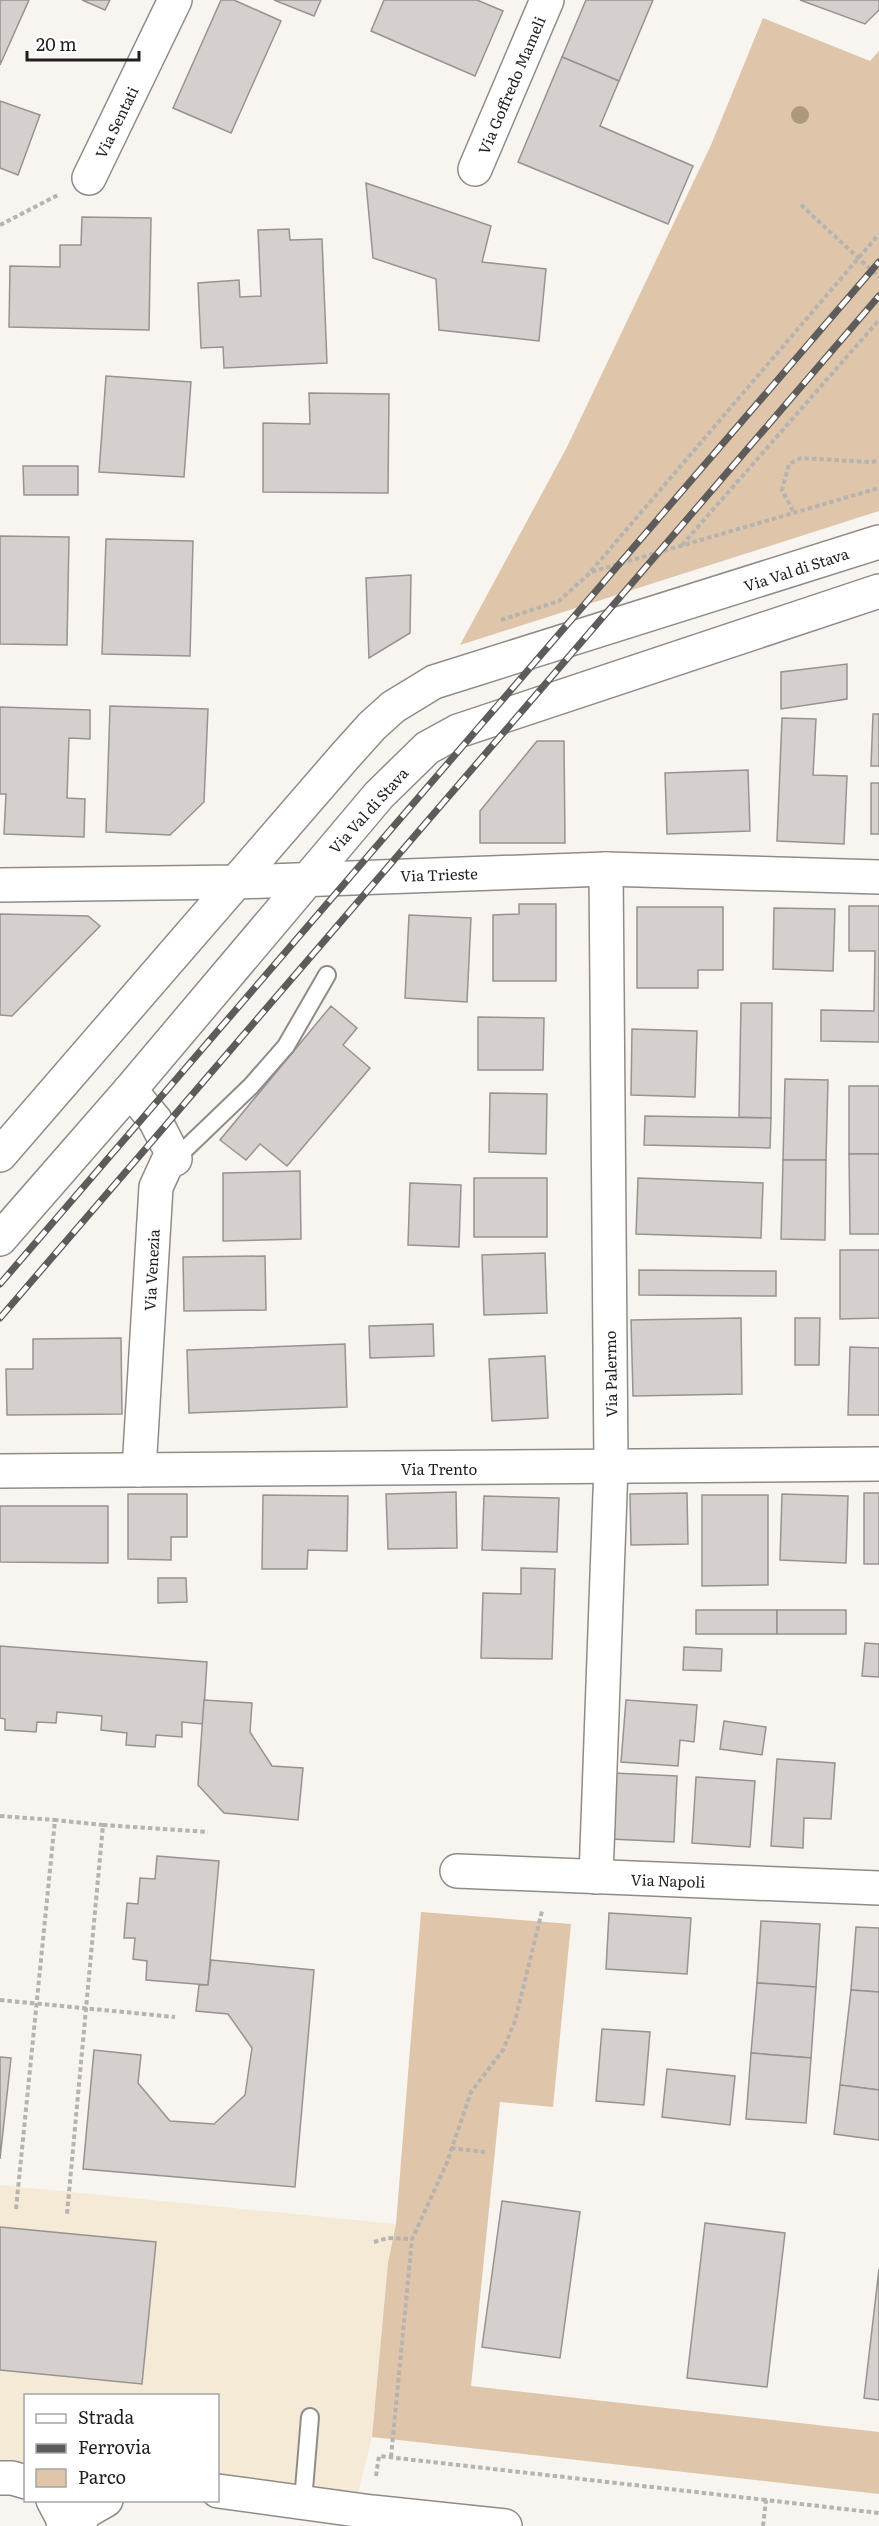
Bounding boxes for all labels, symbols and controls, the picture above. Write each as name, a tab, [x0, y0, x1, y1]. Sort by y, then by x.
street label: Via Goffredo Mameli	[471, 12, 551, 158]
scale bar	[27, 24, 140, 62]
text: 20 m	[36, 30, 77, 57]
street label: Via Sentati	[89, 82, 143, 162]
street label: Via Val di Stava	[741, 541, 852, 597]
street label: Via Val di Stava	[323, 761, 414, 858]
street label: Via Trieste	[400, 861, 478, 887]
street label: Via Venezia	[137, 1228, 165, 1312]
street label: Via Palermo	[598, 1330, 622, 1418]
street label: Via Trento	[401, 1457, 477, 1480]
street label: Via Napoli	[630, 1867, 706, 1893]
legend	[24, 2394, 219, 2502]
text: Strada	[78, 2403, 135, 2430]
text: Ferrovia	[78, 2433, 151, 2460]
text: Parco	[78, 2463, 126, 2490]

